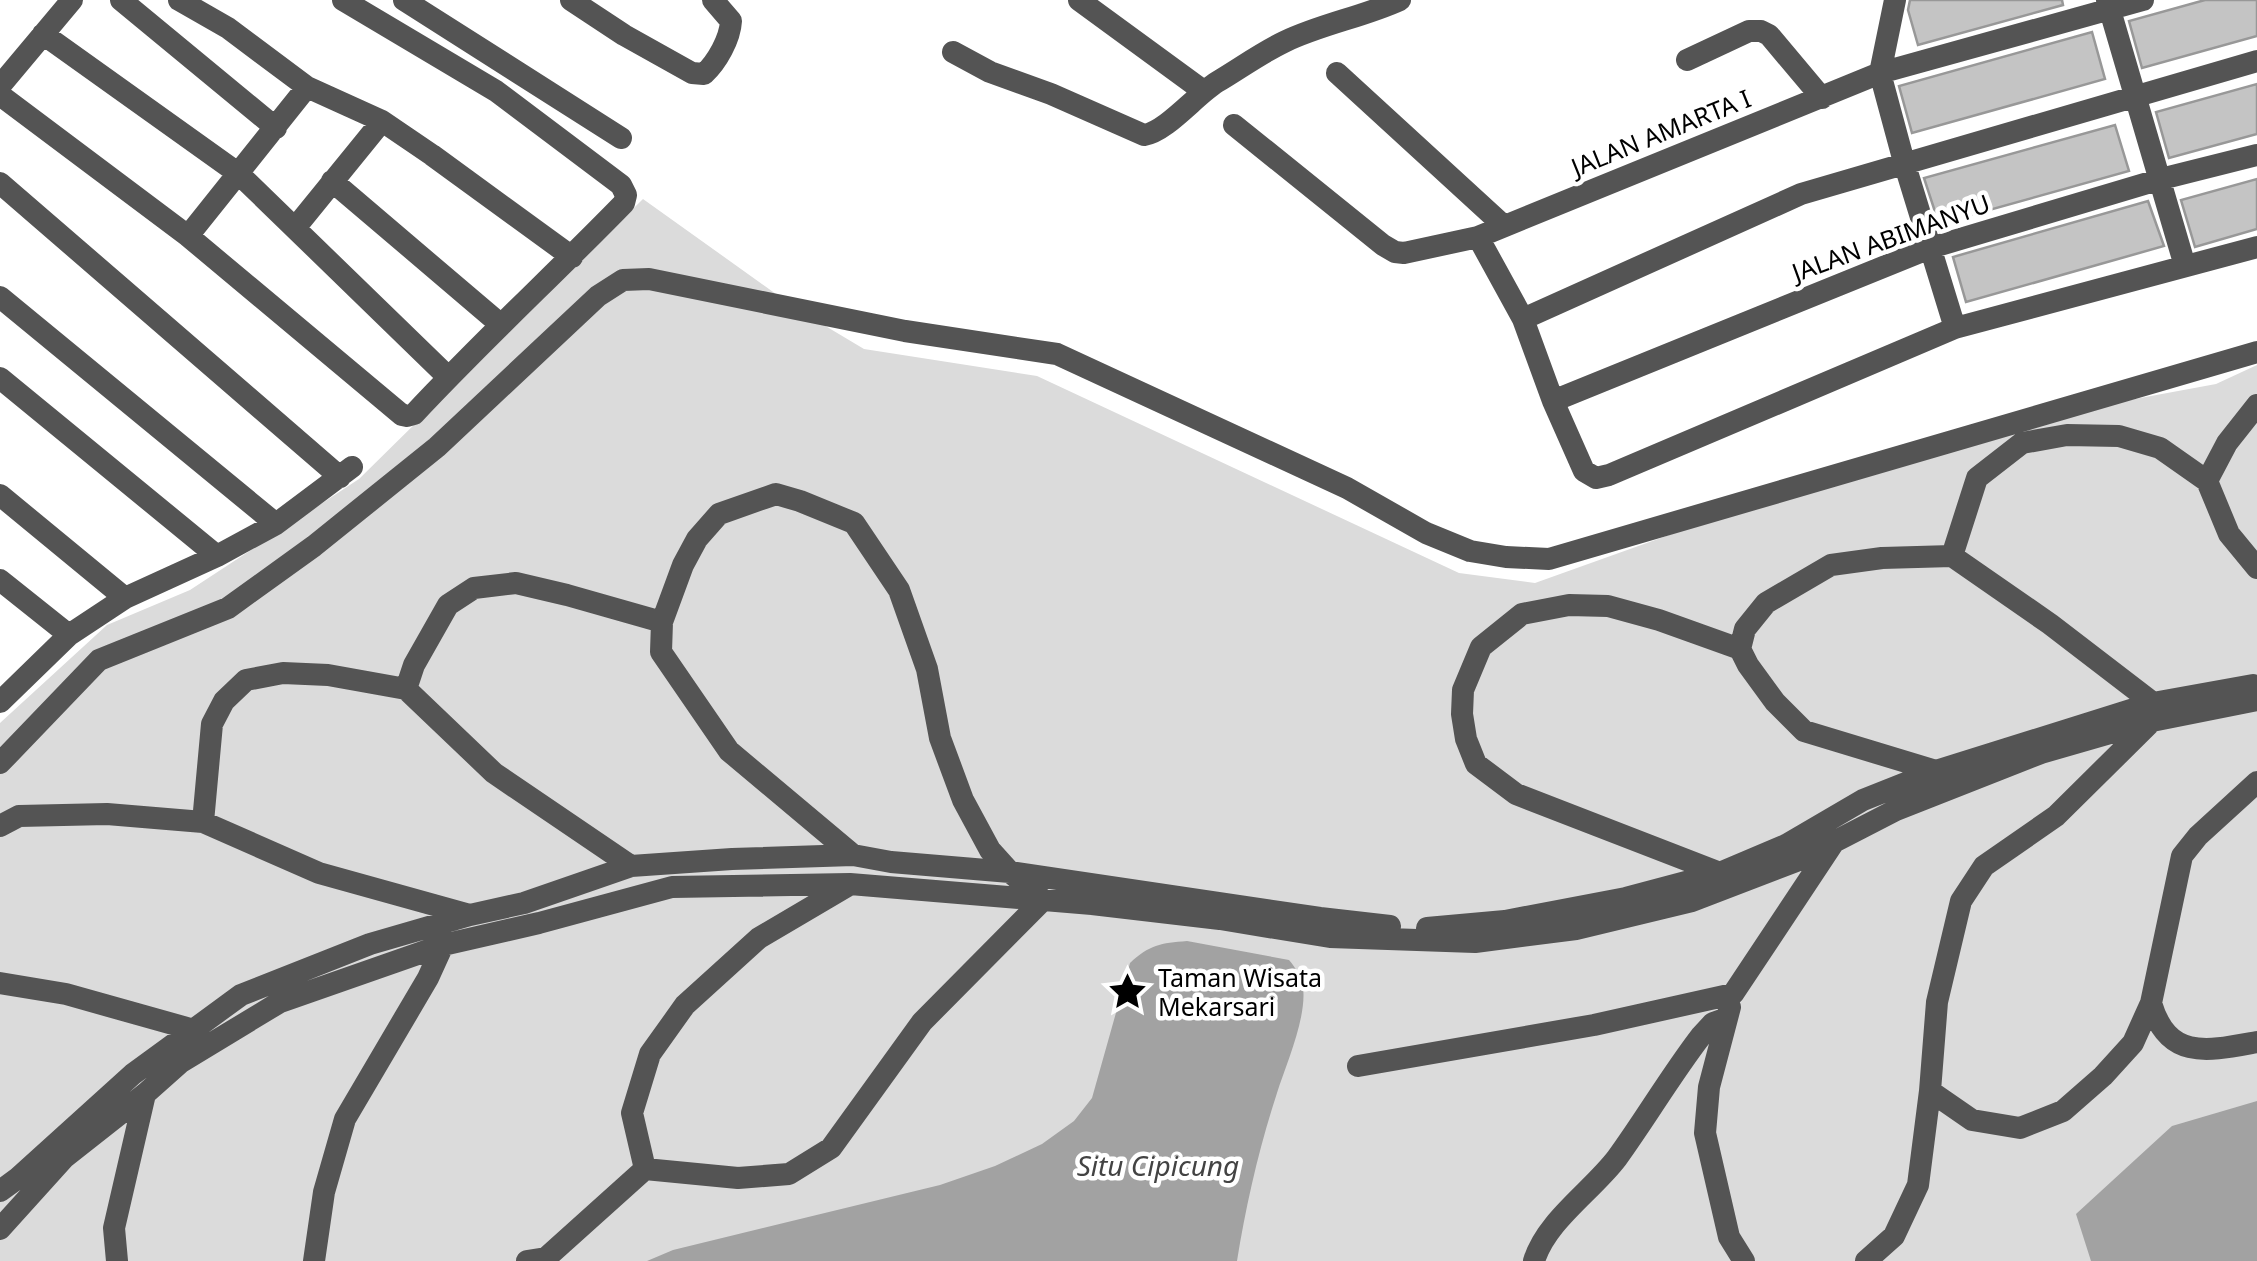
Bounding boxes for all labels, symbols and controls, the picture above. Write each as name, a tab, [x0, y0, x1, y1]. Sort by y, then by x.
street label: JALAN AMARTA I	[1564, 81, 1755, 184]
street label: JALAN ABIMANYU	[1785, 185, 1994, 289]
place label: Taman Wisata Mekarsari	[1158, 960, 1322, 1023]
place icon: Taman Wisata Mekarsari	[1107, 971, 1149, 1013]
water label: Situ Cipicung	[1077, 1146, 1239, 1184]

